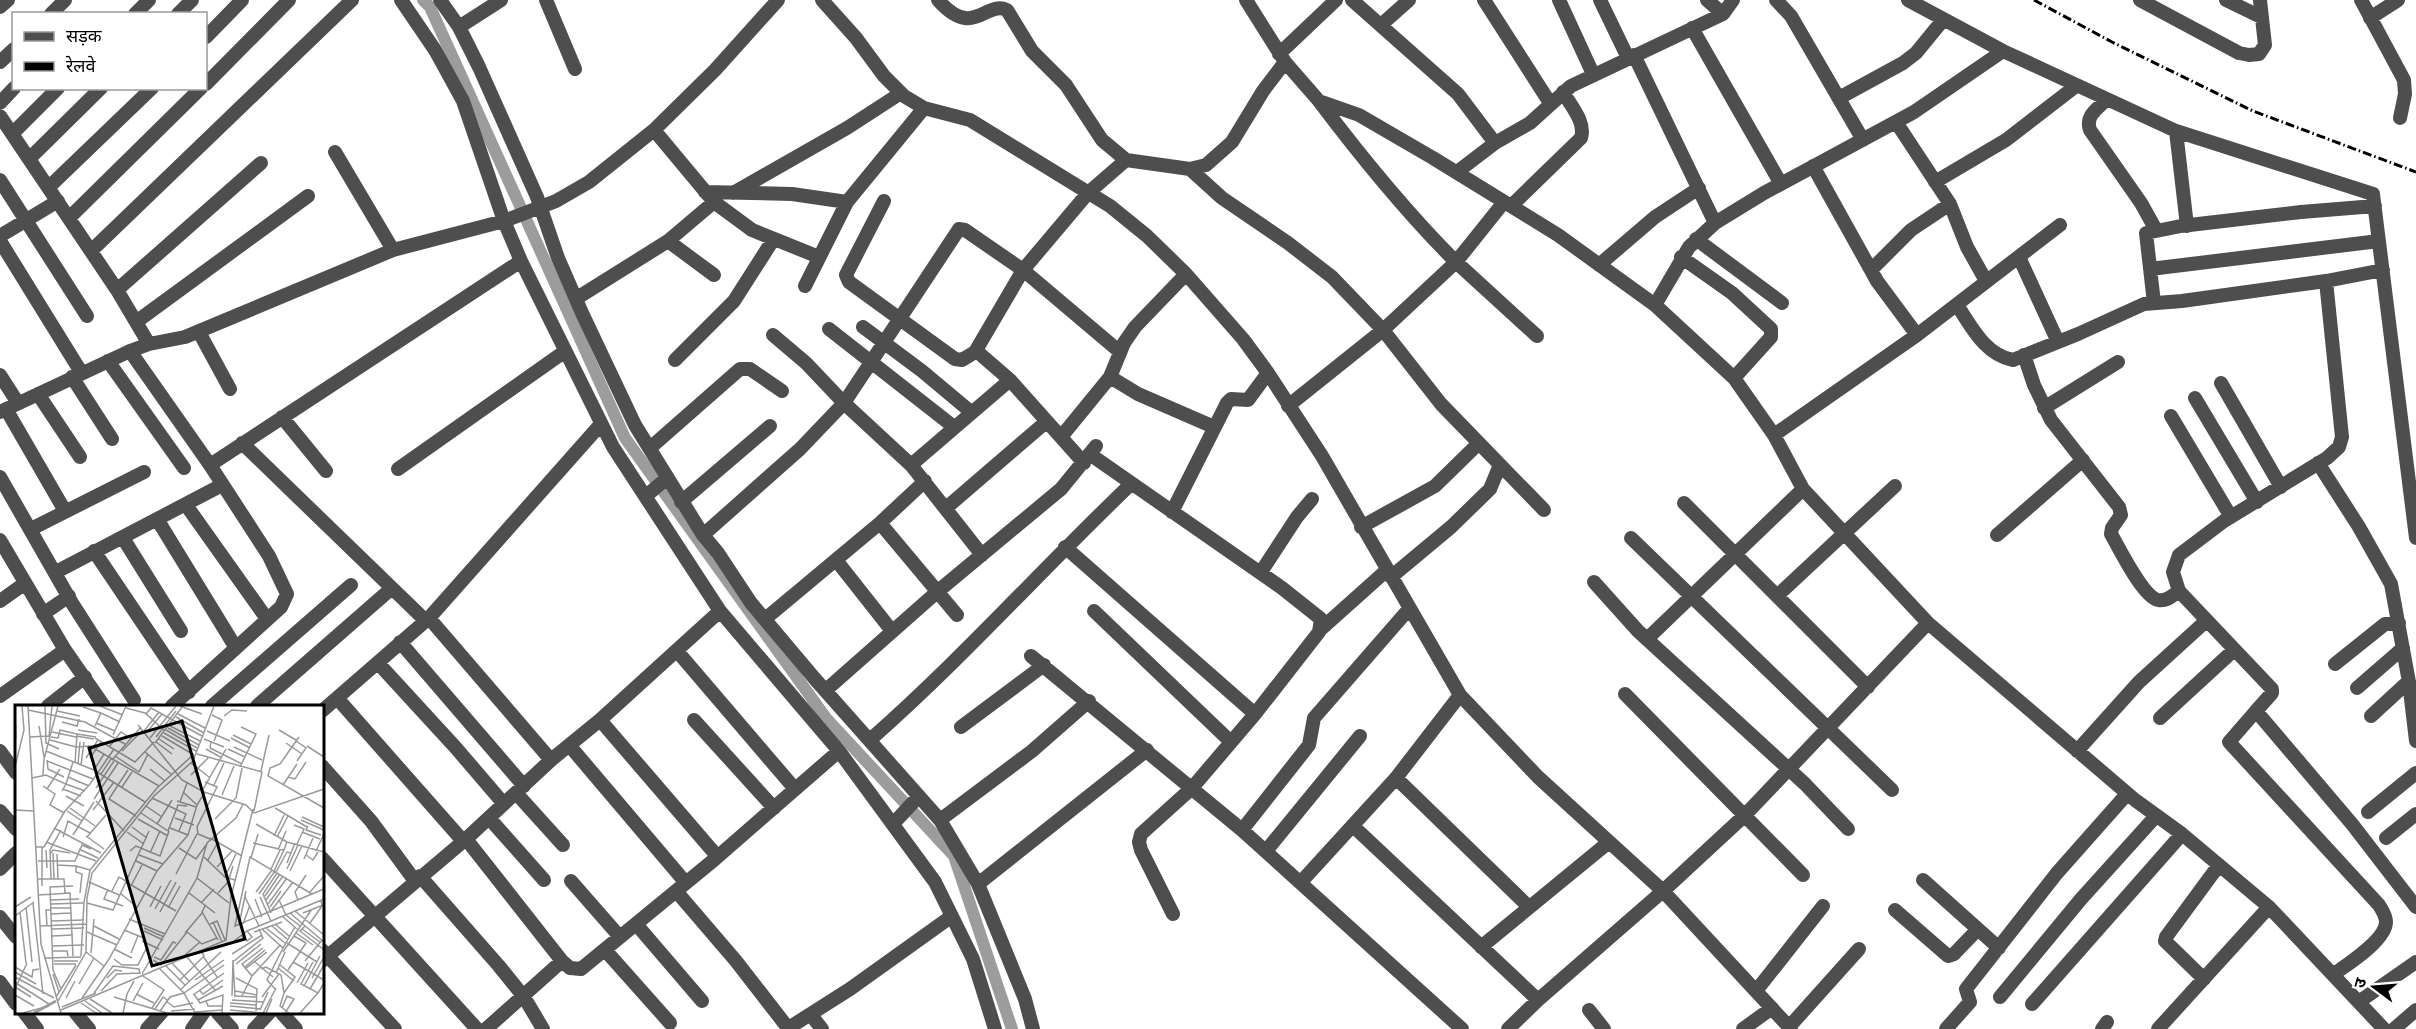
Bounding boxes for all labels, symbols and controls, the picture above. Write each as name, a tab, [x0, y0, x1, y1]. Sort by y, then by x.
legend	[12, 12, 207, 90]
text: सड़क	[66, 22, 103, 49]
text: रेलवे	[65, 52, 97, 79]
inset map	[15, 705, 324, 1014]
north arrow	[2344, 957, 2404, 1017]
text: उ	[2347, 974, 2373, 991]

